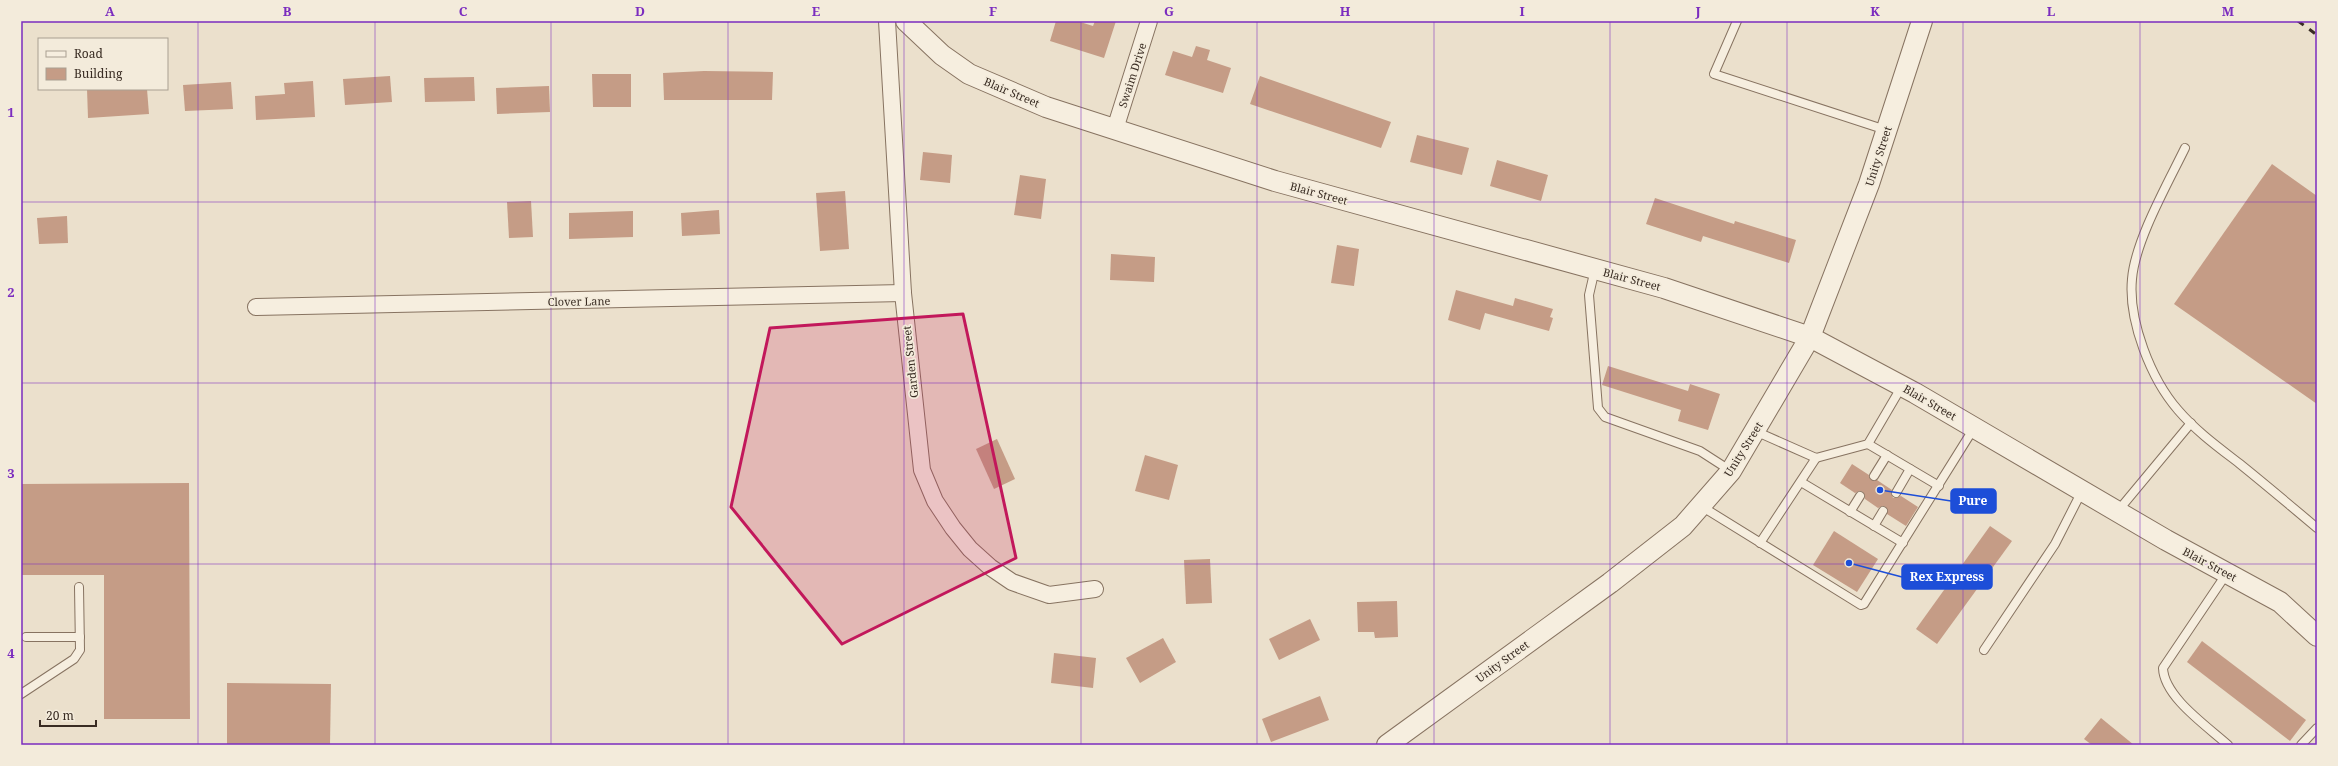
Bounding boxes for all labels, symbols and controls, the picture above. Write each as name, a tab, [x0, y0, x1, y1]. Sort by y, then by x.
text: A	[105, 2, 115, 20]
text: B	[283, 2, 292, 20]
text: C	[459, 2, 468, 20]
text: D	[635, 2, 645, 20]
text: E	[812, 2, 821, 20]
text: F	[989, 2, 997, 20]
text: G	[1164, 2, 1174, 20]
text: H	[1340, 2, 1351, 20]
text: I	[1519, 2, 1525, 20]
text: J	[1694, 2, 1701, 20]
text: K	[1870, 2, 1880, 20]
text: L	[2047, 2, 2056, 20]
text: M	[2222, 2, 2235, 20]
legend	[38, 38, 168, 90]
street label: Swaim Drive	[1114, 41, 1150, 109]
text: Road	[74, 45, 104, 62]
text: Building	[74, 65, 123, 82]
street label: Blair Street	[982, 74, 1042, 110]
text: 1	[7, 103, 15, 121]
street label: Unity Street	[1861, 124, 1895, 188]
street label: Blair Street	[1289, 178, 1350, 208]
street label: Blair Street	[1602, 264, 1663, 294]
text: 2	[7, 283, 15, 301]
street label: Clover Lane	[547, 293, 611, 309]
street label: Garden Street	[899, 325, 921, 399]
street label: Blair Street	[1901, 381, 1959, 423]
street label: Unity Street	[1720, 419, 1766, 479]
text: 3	[7, 464, 15, 482]
callout: Pure	[1951, 489, 1996, 513]
text: Pure	[1959, 492, 1988, 509]
street label: Blair Street	[2180, 544, 2240, 585]
callout: Rex Express	[1902, 565, 1992, 589]
text: Rex Express	[1910, 568, 1984, 585]
street label: Unity Street	[1472, 637, 1532, 685]
text: 4	[7, 644, 15, 662]
scale bar	[40, 702, 96, 728]
text: 20 m	[46, 707, 74, 724]

